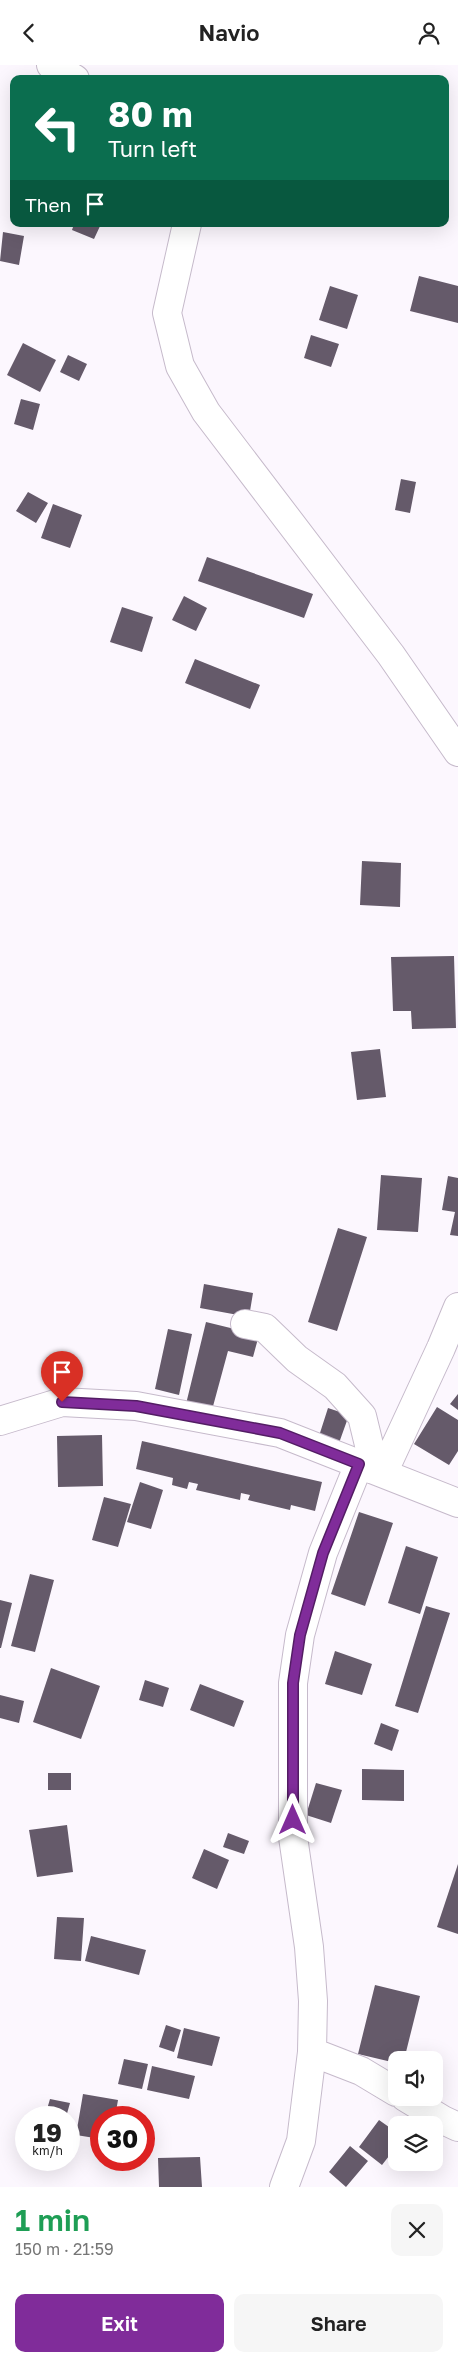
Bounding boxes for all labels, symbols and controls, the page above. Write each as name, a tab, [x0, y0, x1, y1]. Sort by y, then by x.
icon: back	[15, 19, 43, 47]
text: Navio	[198, 19, 260, 46]
icon: person	[415, 19, 443, 47]
text: 80 m	[108, 93, 193, 135]
icon: left	[25, 95, 90, 160]
text: Turn left	[108, 135, 197, 162]
icon: arrive	[81, 190, 109, 218]
text: Then	[25, 193, 71, 216]
pin	[41, 1351, 83, 1402]
icon: arrive	[48, 1358, 76, 1386]
position arrow	[266, 1793, 318, 1845]
map controls	[388, 2051, 443, 2171]
button: sound	[388, 2051, 443, 2106]
speed limit sign: 30	[90, 2106, 155, 2171]
button: layers	[388, 2116, 443, 2171]
text: 19	[33, 2117, 62, 2148]
text: km/h	[32, 2143, 63, 2158]
text: 1 min	[15, 2202, 90, 2238]
button: close	[391, 2204, 443, 2256]
text: 150 m · 21:59	[15, 2239, 114, 2259]
button: Exit	[15, 2294, 224, 2352]
button: Share	[234, 2294, 443, 2352]

